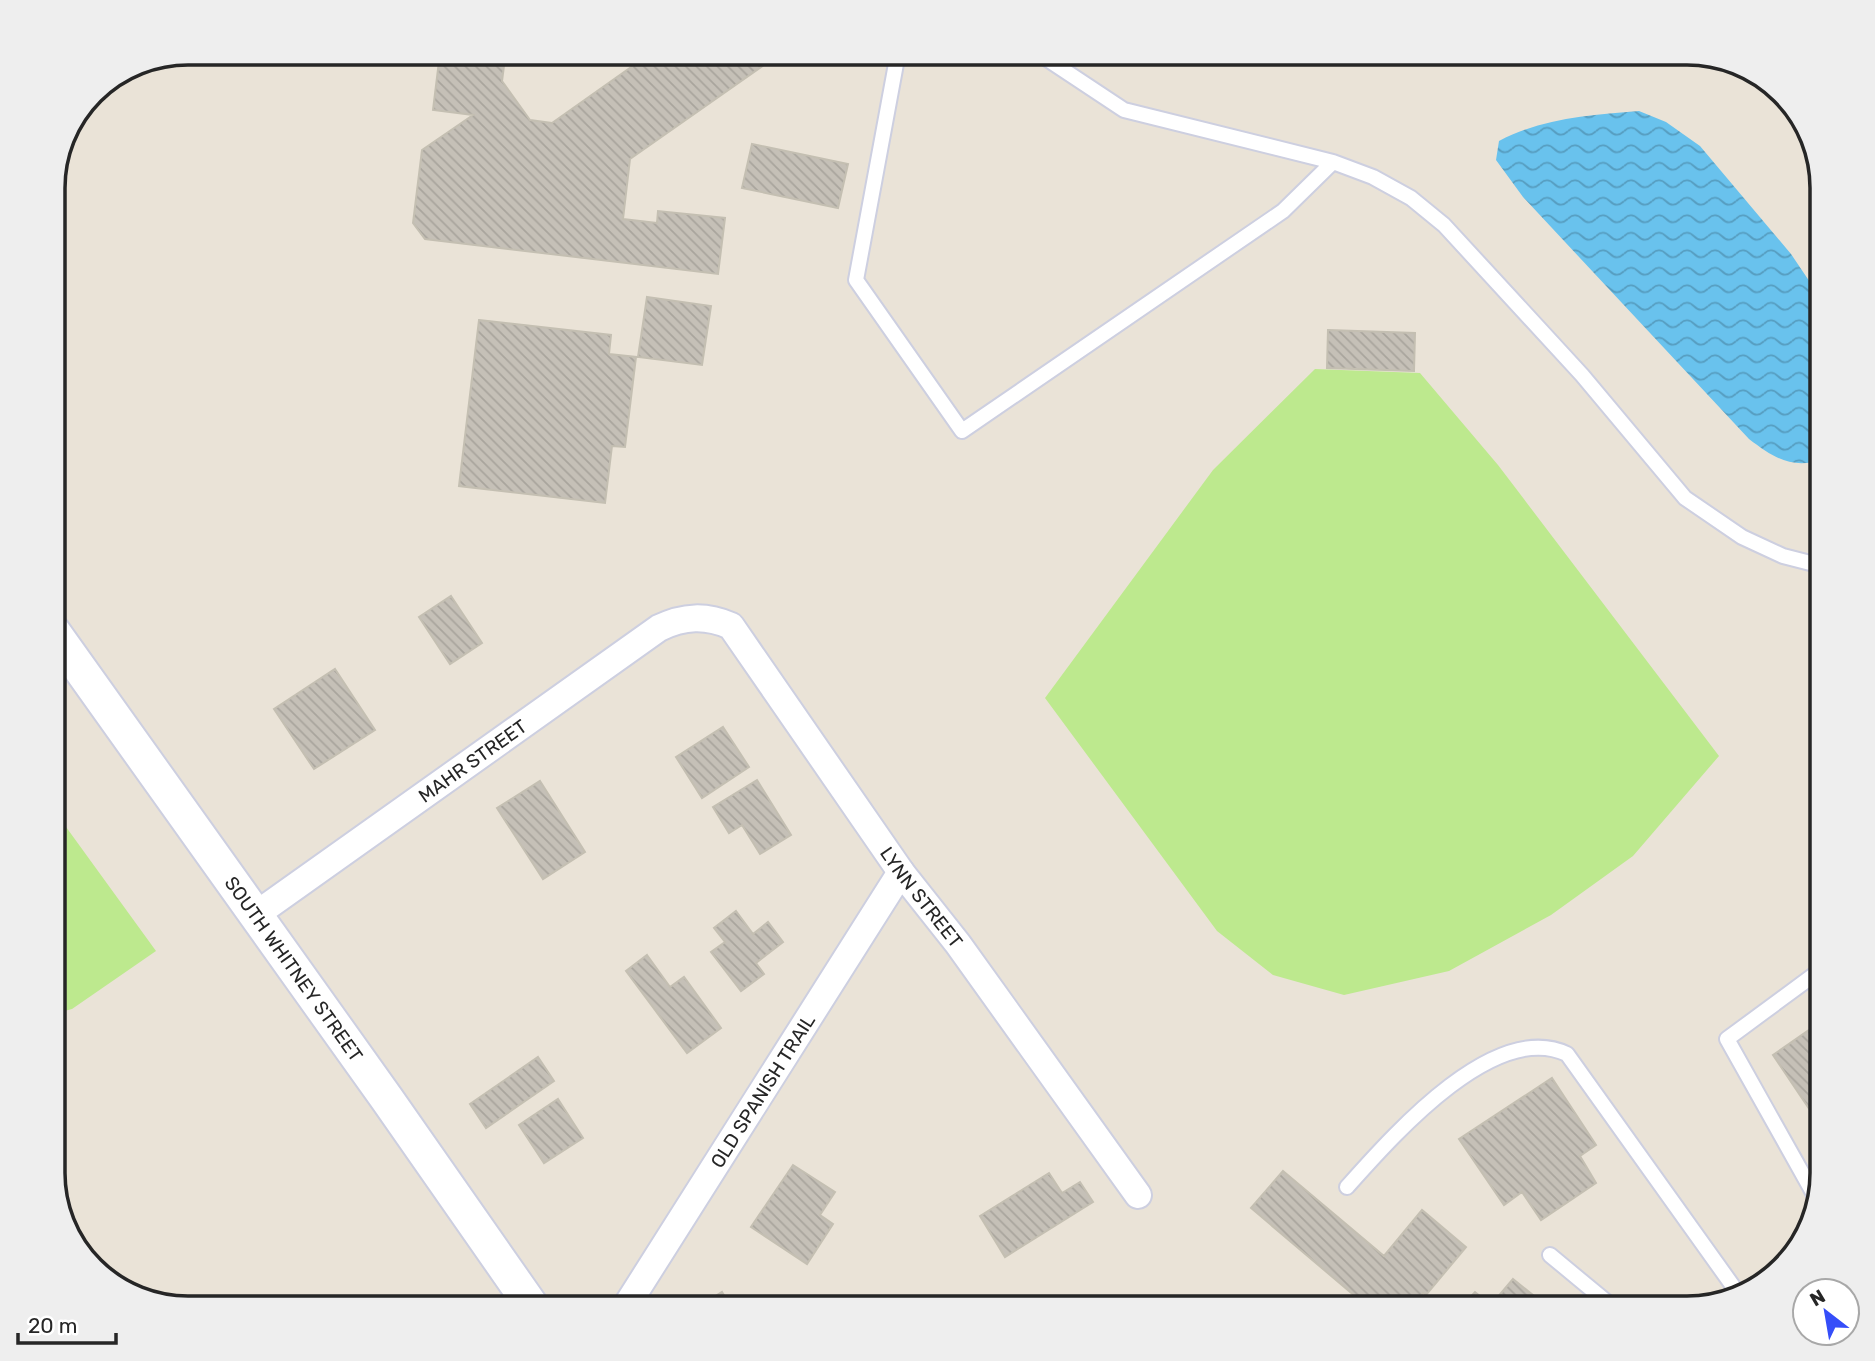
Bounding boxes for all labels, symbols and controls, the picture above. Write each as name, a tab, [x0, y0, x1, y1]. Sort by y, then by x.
street label: MAHR STREET	[414, 715, 531, 807]
street label: LYNN STREET	[875, 843, 967, 952]
street label: SOUTH WHITNEY STREET	[220, 872, 368, 1066]
street label: OLD SPANISH TRAIL	[706, 1010, 820, 1172]
north arrow	[1791, 1277, 1861, 1347]
text: N	[1806, 1284, 1829, 1311]
scale bar	[18, 1302, 116, 1346]
text: 20 m	[28, 1313, 77, 1338]

